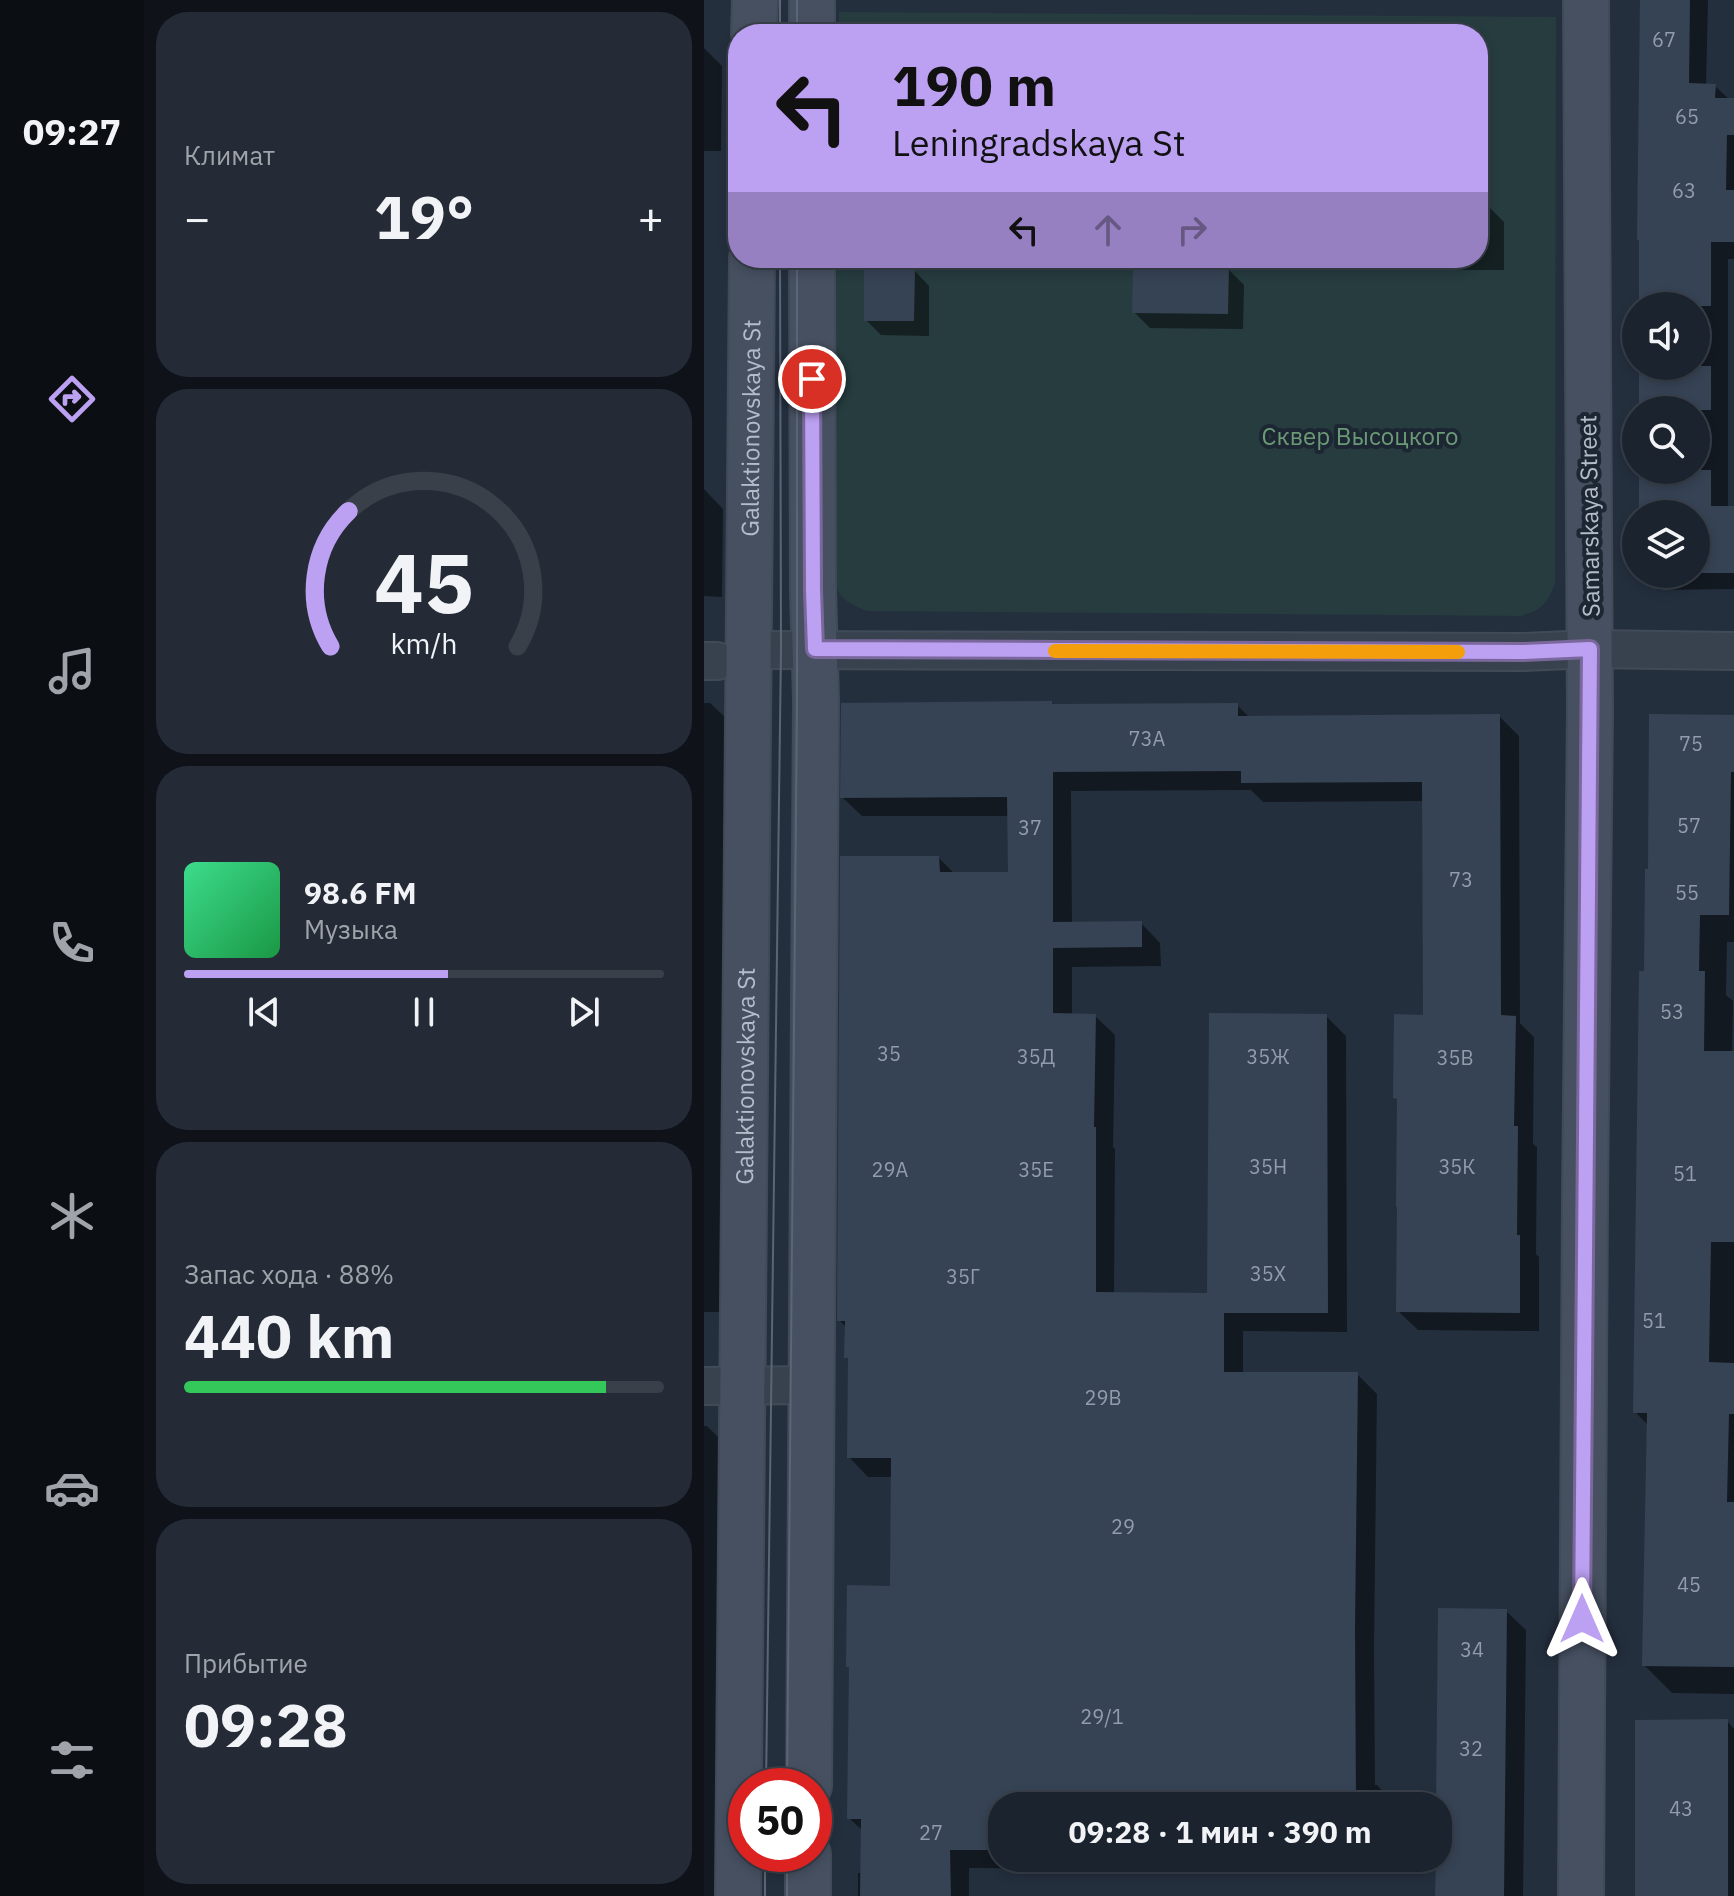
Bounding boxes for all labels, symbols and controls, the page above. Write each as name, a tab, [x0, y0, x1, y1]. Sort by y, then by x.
house number: 67	[1652, 26, 1676, 53]
text: 190 m	[892, 49, 1056, 121]
icon: left	[760, 56, 864, 160]
house number: 65	[1675, 103, 1699, 130]
text: 09:27	[23, 108, 121, 155]
text: Leningradskaya St	[892, 119, 1186, 166]
text: Климат	[184, 138, 275, 172]
text: 19°	[374, 177, 474, 256]
house number: 63	[1672, 177, 1696, 204]
text: −	[184, 189, 210, 246]
text: +	[638, 189, 664, 246]
icon: left	[1002, 208, 1046, 252]
icon: ahead	[1086, 208, 1130, 252]
icon: right	[1170, 208, 1214, 252]
map controls	[1622, 292, 1710, 588]
button: sound	[1622, 292, 1710, 380]
street label: Galaktionovskaya St	[734, 319, 767, 537]
pin	[778, 345, 846, 413]
icon: arrive	[790, 357, 834, 401]
icon: directions	[44, 371, 100, 427]
button: search	[1622, 396, 1710, 484]
street label: Samarskaya Street	[1571, 415, 1607, 617]
park label: Сквер Высоцкого	[1262, 420, 1458, 452]
button: layers	[1622, 500, 1710, 588]
text: 45	[374, 528, 474, 636]
text: km/h	[390, 625, 458, 662]
icon: music	[44, 643, 100, 699]
house number: 73А	[1129, 725, 1166, 752]
house number: 75	[1679, 730, 1703, 757]
house number: 57	[1677, 812, 1701, 839]
house number: 37	[1018, 814, 1042, 841]
house number: 73	[1449, 866, 1473, 893]
text: 98.6 FM	[304, 873, 417, 912]
house number: 55	[1675, 879, 1699, 906]
text: Музыка	[304, 912, 398, 946]
icon: phone	[44, 915, 100, 971]
street label: Galaktionovskaya St	[728, 967, 762, 1185]
icon: previous	[242, 990, 286, 1034]
icon: pause	[402, 990, 446, 1034]
icon: next	[562, 990, 606, 1034]
house number: 53	[1660, 998, 1684, 1025]
house number: 35	[877, 1040, 901, 1067]
house number: 35Д	[1017, 1043, 1055, 1070]
house number: 35Ж	[1246, 1043, 1290, 1070]
house number: 35В	[1436, 1044, 1474, 1071]
house number: 35Н	[1249, 1153, 1287, 1180]
house number: 35К	[1438, 1153, 1476, 1180]
house number: 29А	[872, 1156, 909, 1183]
house number: 35Е	[1018, 1156, 1054, 1183]
house number: 51	[1673, 1160, 1697, 1187]
icon: climate	[44, 1188, 100, 1244]
text: Запас хода · 88%	[184, 1257, 394, 1291]
house number: 35Х	[1250, 1260, 1286, 1287]
house number: 35Г	[946, 1263, 980, 1290]
text: 440 km	[184, 1296, 394, 1375]
house number: 51	[1642, 1307, 1666, 1334]
house number: 29В	[1084, 1384, 1122, 1411]
icon: car	[44, 1460, 100, 1516]
house number: 29	[1111, 1513, 1135, 1540]
house number: 45	[1677, 1571, 1701, 1598]
position arrow	[1540, 1577, 1624, 1661]
house number: 34	[1460, 1636, 1484, 1663]
text: Прибытие	[184, 1646, 308, 1680]
text: 09:28	[184, 1685, 348, 1764]
house number: 29/1	[1080, 1703, 1124, 1730]
icon: filters	[44, 1732, 100, 1788]
house number: 32	[1459, 1735, 1483, 1762]
speed limit sign: 50	[728, 1768, 832, 1872]
house number: 43	[1669, 1795, 1693, 1822]
text: 09:28 · 1 мин · 390 m	[1068, 1812, 1372, 1851]
house number: 27	[919, 1819, 943, 1846]

